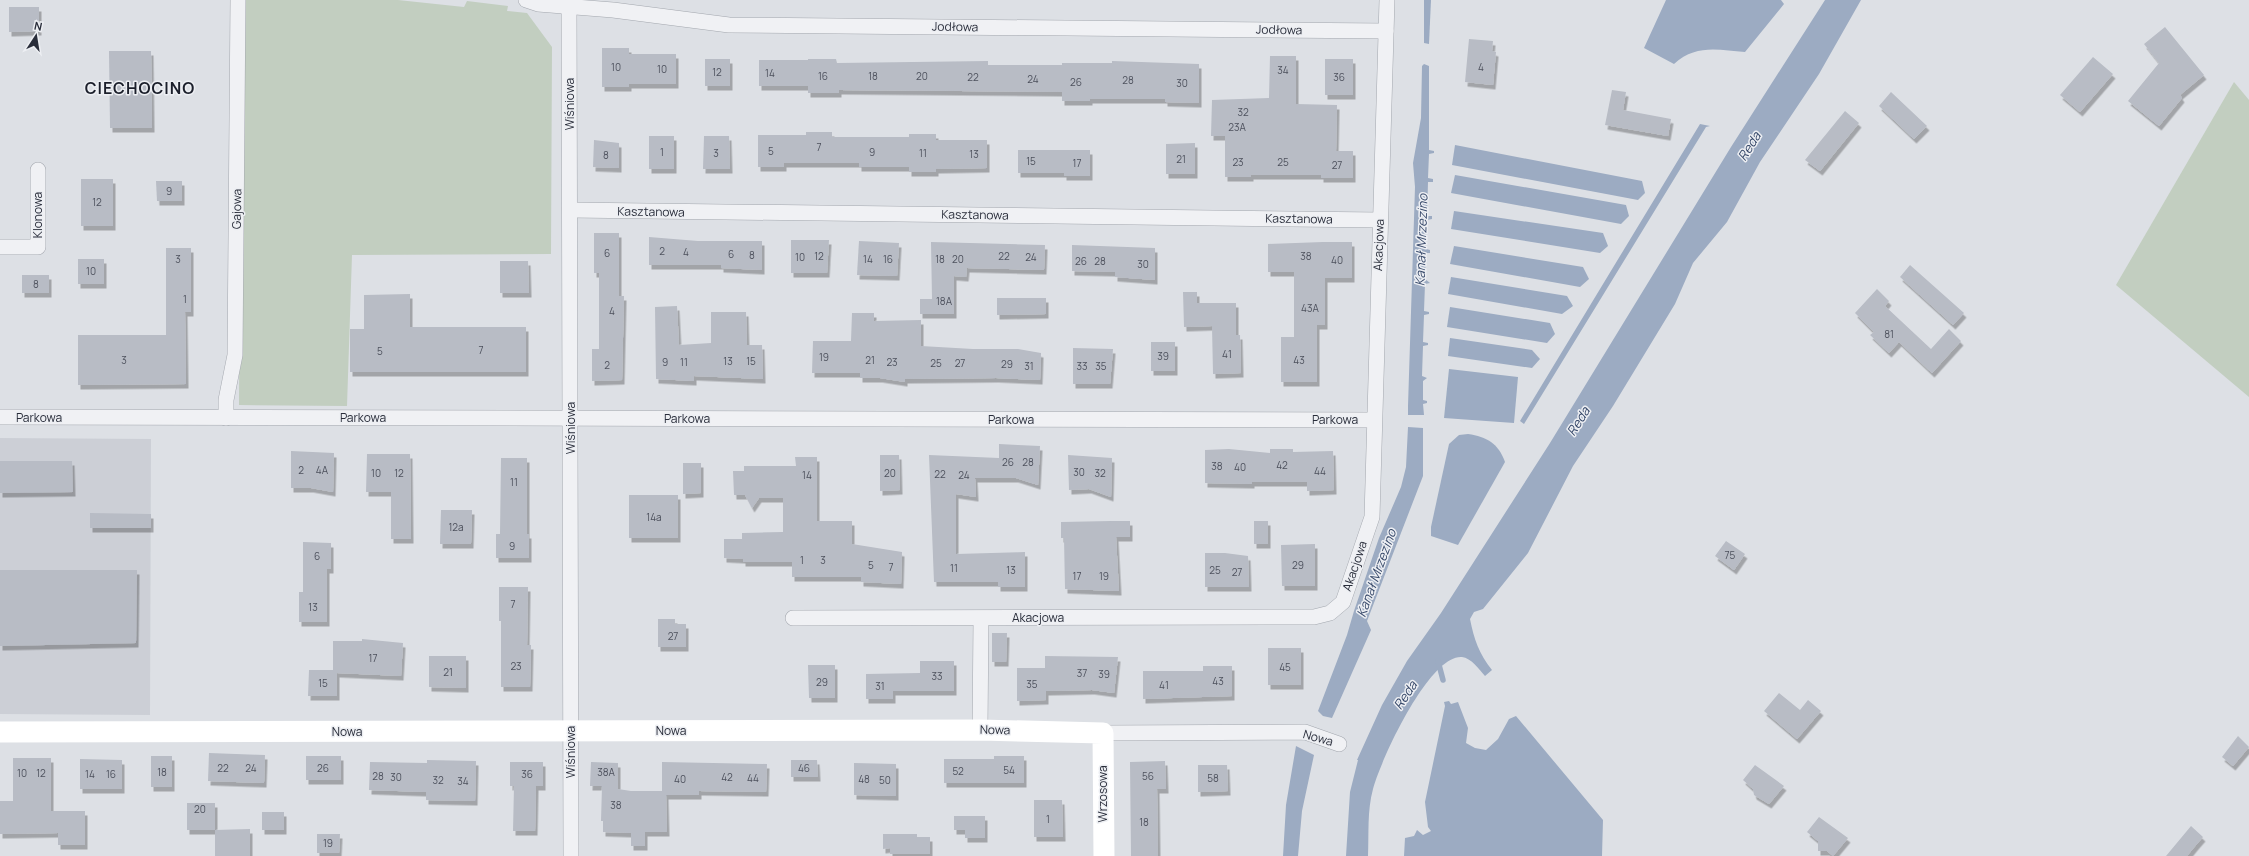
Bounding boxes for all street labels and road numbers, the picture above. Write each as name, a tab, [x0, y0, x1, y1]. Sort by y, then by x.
street label: Jodłowa	[932, 18, 978, 35]
street label: Jodłowa	[1256, 21, 1302, 38]
street label: Wiśniowa	[561, 78, 578, 130]
street label: Gajowa	[228, 189, 245, 229]
street label: Klonowa	[29, 192, 46, 238]
street label: Kasztanowa	[617, 202, 685, 221]
street label: Kasztanowa	[941, 205, 1009, 224]
street label: Kasztanowa	[1265, 209, 1333, 228]
street label: Akacjowa	[1369, 219, 1388, 271]
street label: Wiśniowa	[562, 402, 579, 454]
street label: Parkowa	[16, 409, 62, 426]
street label: Parkowa	[340, 409, 386, 426]
street label: Parkowa	[664, 410, 710, 427]
street label: Parkowa	[988, 411, 1034, 428]
street label: Parkowa	[1312, 411, 1358, 428]
street label: Akacjowa	[1338, 538, 1371, 593]
street label: Akacjowa	[1012, 609, 1064, 626]
street label: Nowa	[980, 721, 1010, 738]
street label: Nowa	[656, 722, 686, 739]
street label: Nowa	[332, 723, 362, 740]
street label: Nowa	[1301, 725, 1335, 750]
street label: Wiśniowa	[562, 726, 579, 778]
street label: Wrzosowa	[1094, 765, 1111, 823]

